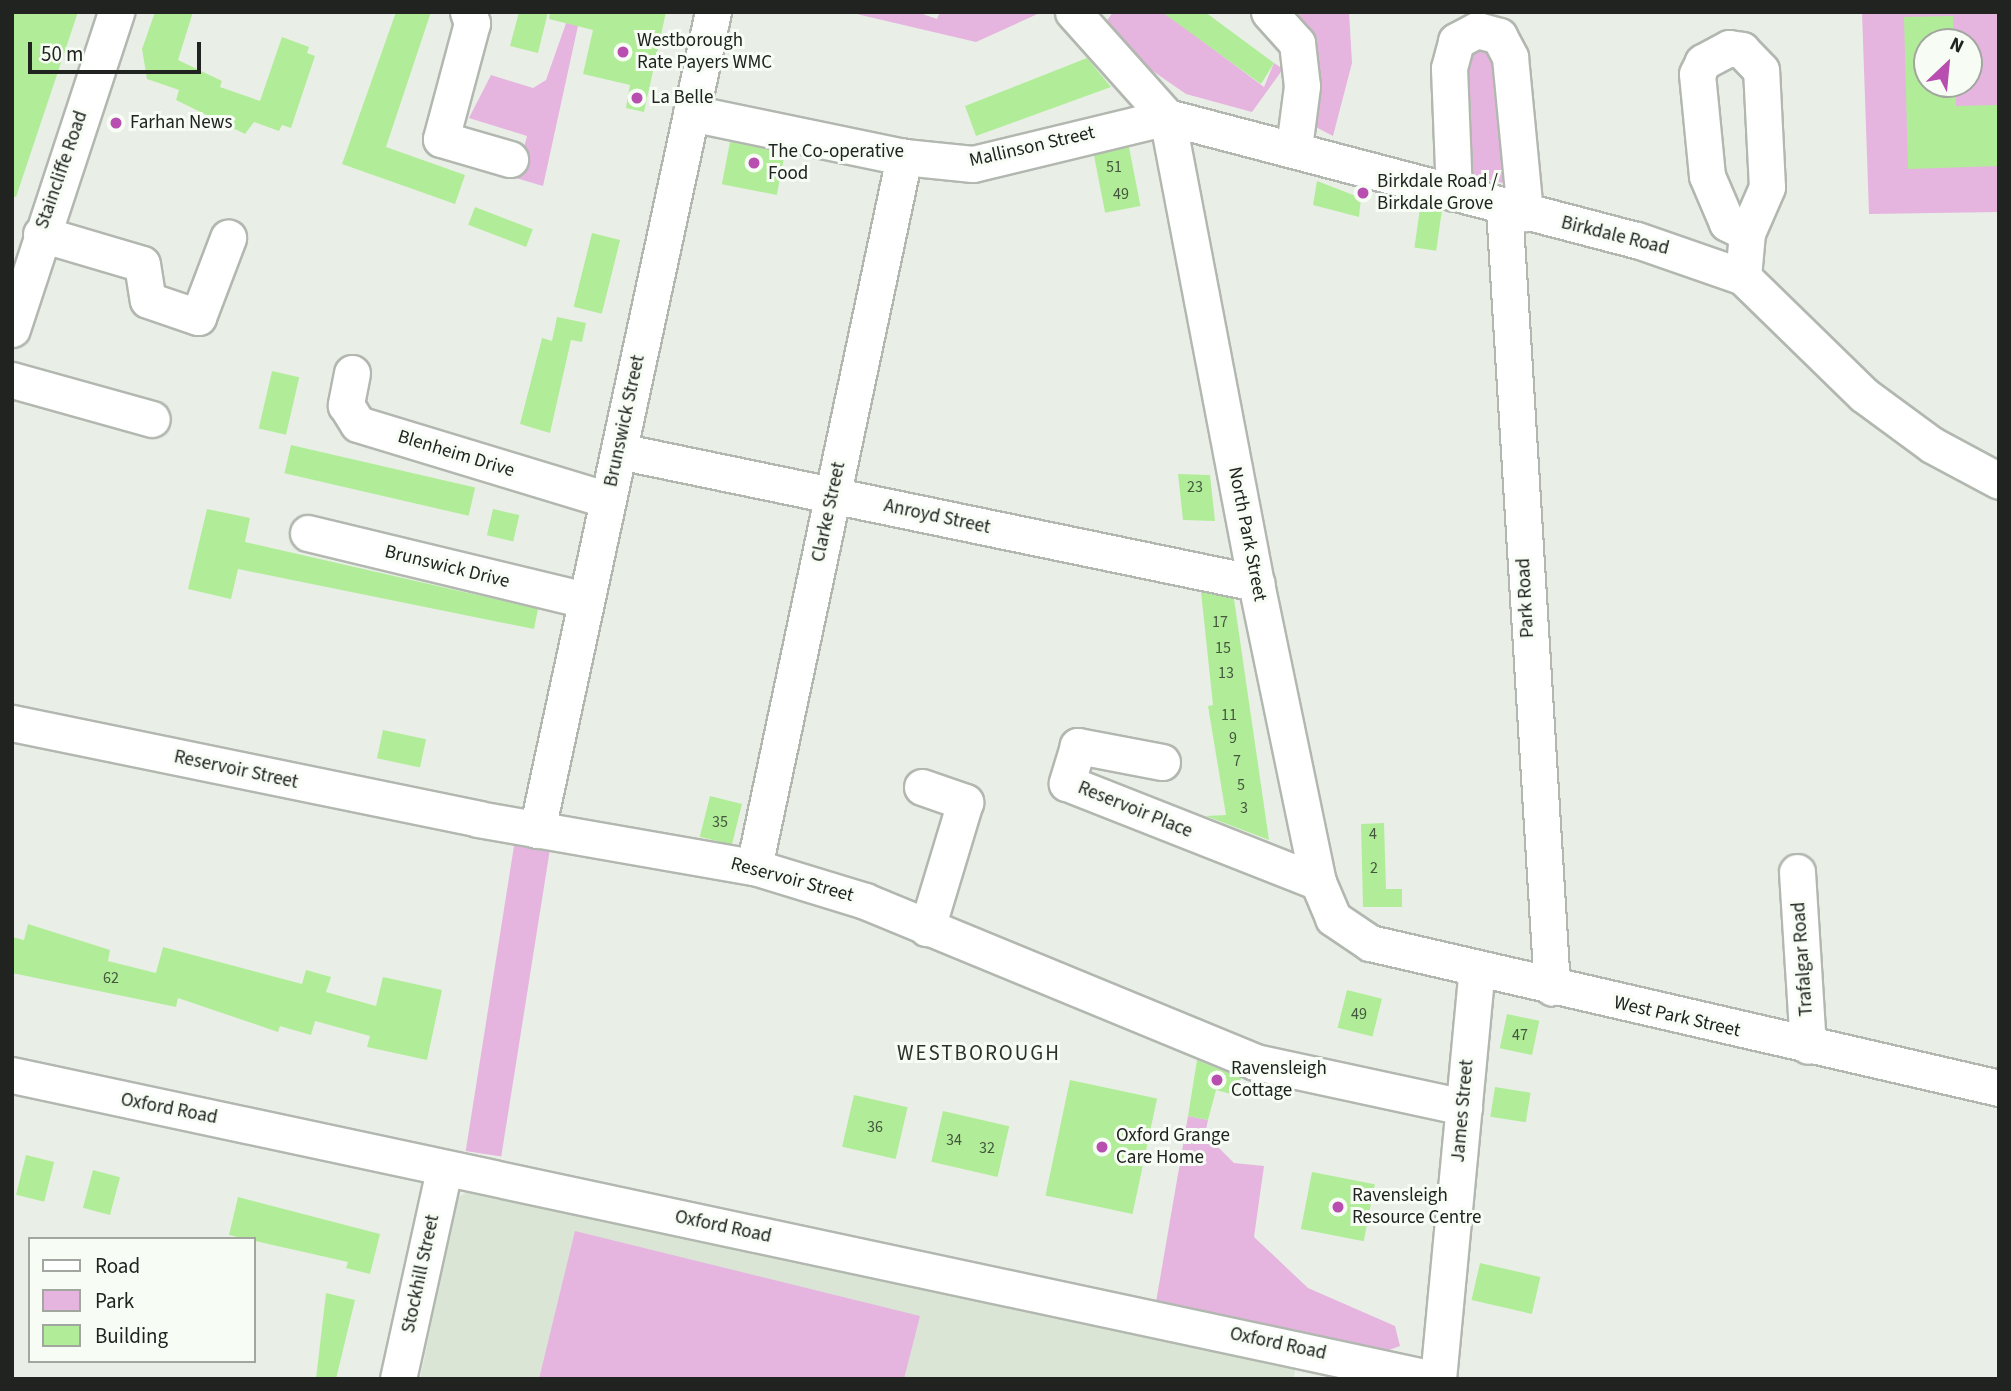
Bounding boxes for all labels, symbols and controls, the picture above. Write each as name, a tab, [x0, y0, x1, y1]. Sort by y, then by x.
scale bar	[32, 28, 205, 72]
north arrow	[1913, 28, 1983, 98]
place label: Westborough Rate Payers WMC	[637, 30, 772, 74]
text: N	[1945, 31, 1968, 60]
text: 50 m	[41, 39, 83, 69]
marker: Westborough Rate Payers WMC	[615, 44, 631, 60]
place label: La Belle	[651, 87, 713, 109]
marker: La Belle	[629, 90, 645, 106]
street label: Staincliffe Road	[31, 108, 93, 232]
place label: Farhan News	[130, 112, 232, 134]
marker: Farhan News	[108, 115, 124, 131]
street label: Mallinson Street	[967, 121, 1097, 173]
place label: The Co-operative Food	[768, 141, 904, 185]
marker: The Co-operative Food	[746, 155, 762, 171]
house number: 51	[1106, 157, 1122, 177]
place label: Birkdale Road / Birkdale Grove	[1377, 171, 1498, 215]
house number: 49	[1113, 184, 1129, 204]
marker: Birkdale Road / Birkdale Grove	[1355, 185, 1371, 201]
street label: Birkdale Road	[1559, 212, 1671, 260]
street label: Brunswick Street	[600, 353, 650, 489]
street label: Blenheim Drive	[395, 425, 517, 483]
street label: Clarke Street	[807, 460, 851, 564]
street label: North Park Street	[1223, 465, 1271, 603]
house number: 23	[1187, 477, 1203, 497]
street label: Anroyd Street	[882, 495, 992, 539]
street label: Brunswick Drive	[382, 540, 512, 594]
street label: Park Road	[1513, 557, 1539, 639]
house number: 17	[1212, 612, 1228, 632]
house number: 15	[1215, 638, 1231, 658]
house number: 13	[1218, 663, 1234, 683]
house number: 11	[1221, 705, 1237, 725]
house number: 9	[1229, 728, 1237, 748]
street label: Reservoir Street	[172, 746, 300, 794]
house number: 7	[1233, 751, 1241, 771]
house number: 5	[1237, 775, 1245, 795]
street label: Reservoir Place	[1074, 777, 1196, 843]
house number: 3	[1240, 798, 1248, 818]
house number: 35	[712, 812, 728, 832]
house number: 4	[1369, 824, 1377, 844]
street label: Reservoir Street	[728, 853, 856, 907]
house number: 2	[1370, 858, 1378, 878]
street label: Trafalgar Road	[1788, 901, 1818, 1017]
house number: 62	[103, 968, 119, 988]
street label: West Park Street	[1612, 991, 1742, 1043]
house number: 49	[1351, 1004, 1367, 1024]
house number: 47	[1512, 1025, 1528, 1045]
district label: WESTBOROUGH	[898, 1040, 1060, 1066]
place label: Ravensleigh Cottage	[1231, 1058, 1327, 1102]
street label: James Street	[1447, 1059, 1479, 1163]
marker: Ravensleigh Cottage	[1209, 1072, 1225, 1088]
street label: Oxford Road	[119, 1088, 219, 1130]
house number: 36	[867, 1117, 883, 1137]
place label: Oxford Grange Care Home	[1116, 1125, 1230, 1169]
house number: 34	[946, 1130, 962, 1150]
house number: 32	[979, 1138, 995, 1158]
marker: Oxford Grange Care Home	[1094, 1139, 1110, 1155]
place label: Ravensleigh Resource Centre	[1352, 1185, 1481, 1229]
marker: Ravensleigh Resource Centre	[1330, 1199, 1346, 1215]
street label: Oxford Road	[673, 1206, 773, 1248]
street label: Stockhill Street	[397, 1213, 445, 1335]
legend	[28, 1237, 256, 1363]
text: Road	[95, 1251, 140, 1281]
text: Park	[95, 1286, 134, 1316]
text: Building	[95, 1321, 168, 1351]
street label: Oxford Road	[1228, 1323, 1328, 1365]

